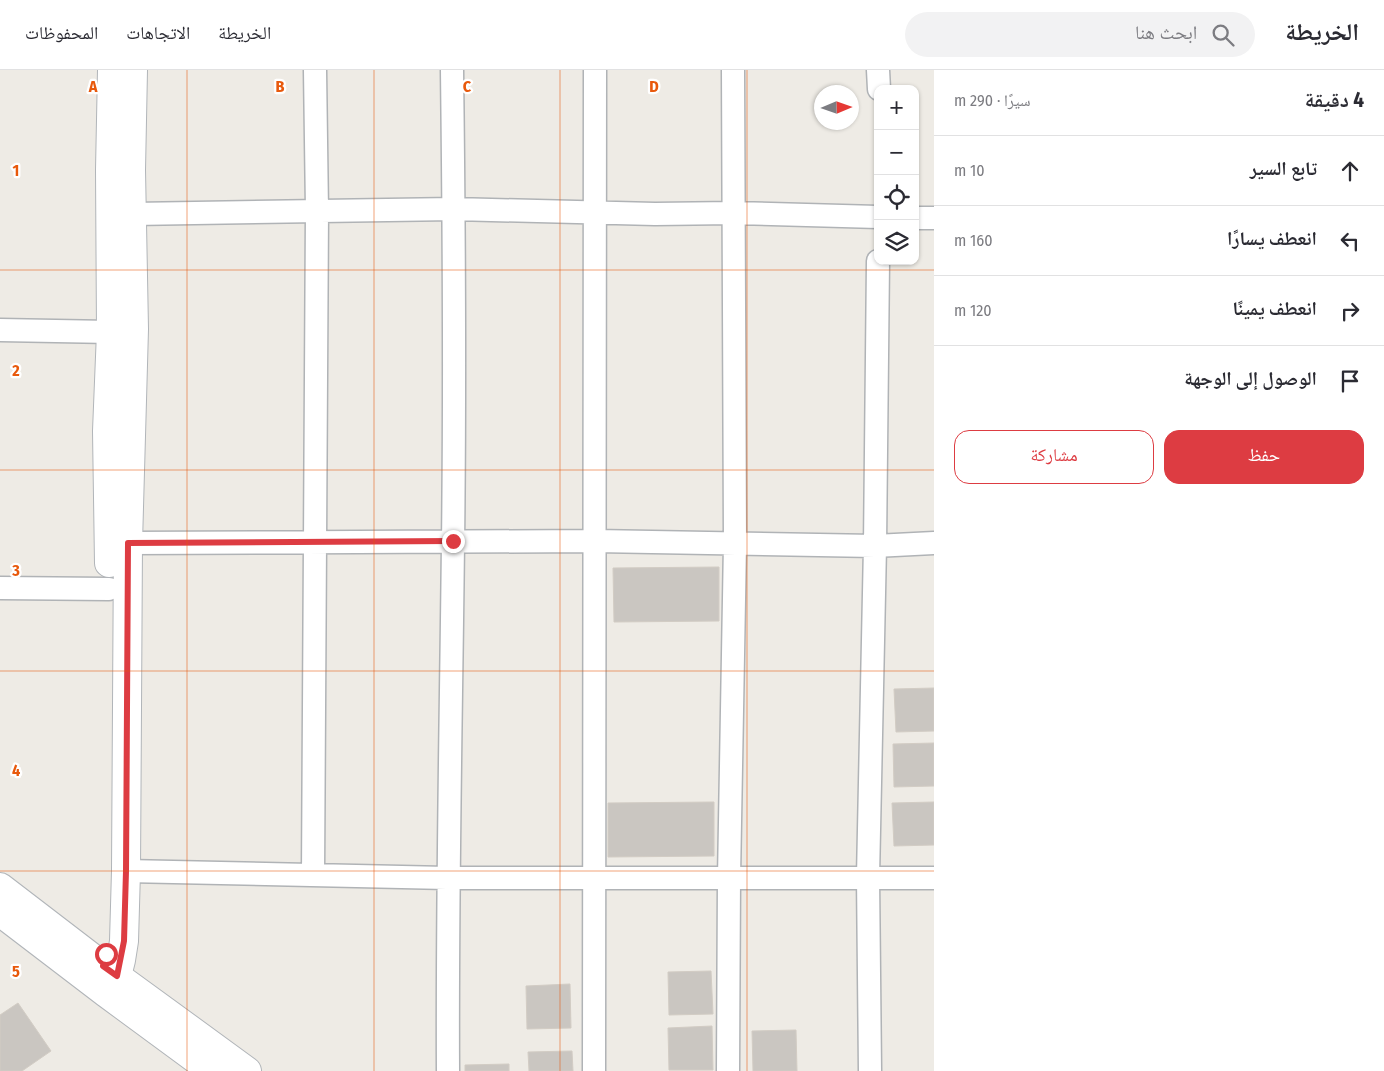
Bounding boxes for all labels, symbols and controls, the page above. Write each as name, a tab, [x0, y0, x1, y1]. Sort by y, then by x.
search box	[905, 12, 1255, 57]
text: الخريطة	[1285, 18, 1359, 46]
text: ابحث هنا	[1135, 21, 1197, 44]
icon: search	[1209, 21, 1237, 49]
text: المحفوظات	[25, 22, 98, 44]
text: الاتجاهات	[126, 22, 190, 44]
text: الخريطة	[218, 22, 271, 44]
text: A	[88, 77, 98, 96]
text: B	[276, 77, 285, 96]
text: C	[463, 77, 472, 96]
text: D	[649, 77, 659, 96]
north arrow	[814, 85, 859, 130]
map controls	[874, 85, 919, 265]
button: +	[874, 85, 919, 130]
text: 4 دقيقة	[1305, 87, 1364, 113]
text: سيرًا · 290 m	[954, 91, 1031, 110]
button: −	[874, 130, 919, 175]
text: تابع السير	[1250, 157, 1317, 180]
icon: ahead	[1336, 157, 1364, 185]
text: 1	[13, 161, 19, 180]
text: 10 m	[954, 161, 985, 180]
button: locate	[874, 175, 919, 220]
button: layers	[874, 220, 919, 265]
text: انعطف يسارًا	[1227, 227, 1317, 250]
icon: left	[1336, 227, 1364, 255]
text: 160 m	[954, 231, 993, 250]
text: انعطف يمينًا	[1232, 297, 1317, 320]
icon: right	[1336, 297, 1364, 325]
text: 120 m	[954, 301, 992, 320]
text: 2	[11, 361, 20, 380]
text: الوصول إلى الوجهة	[1184, 367, 1317, 390]
icon: arrive	[1336, 367, 1364, 395]
button: مشاركة	[954, 430, 1154, 484]
button: حفظ	[1164, 430, 1364, 484]
route end	[442, 530, 465, 553]
text: 3	[11, 561, 20, 580]
text: 4	[12, 761, 20, 780]
route start	[95, 943, 118, 966]
text: 5	[12, 962, 20, 981]

